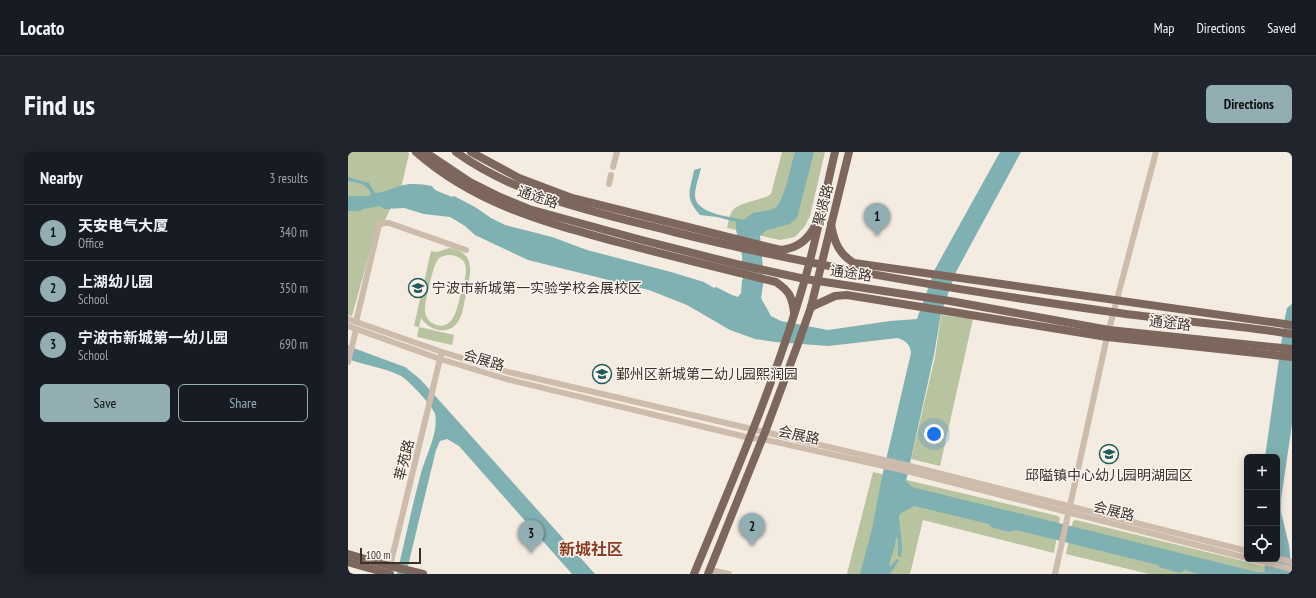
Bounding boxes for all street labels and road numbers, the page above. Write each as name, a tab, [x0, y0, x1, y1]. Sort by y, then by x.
street label: 通途路	[515, 182, 561, 212]
street label: 聚贤路	[809, 182, 837, 228]
street label: 通途路	[829, 261, 873, 285]
street label: 通途路	[1148, 312, 1192, 334]
street label: 会展路	[461, 345, 507, 375]
street label: 会展路	[777, 422, 821, 448]
street label: 莘苑路	[390, 437, 418, 483]
street label: 会展路	[1091, 497, 1137, 525]

